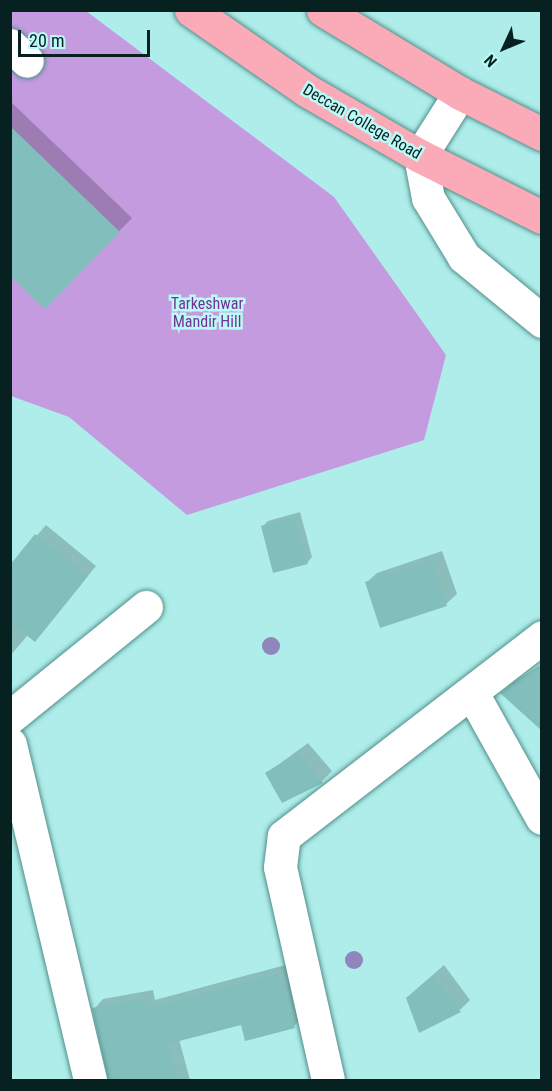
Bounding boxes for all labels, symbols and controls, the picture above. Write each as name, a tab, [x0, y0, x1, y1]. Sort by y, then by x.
scale bar	[21, 18, 153, 56]
north arrow	[474, 18, 534, 78]
text: 20 m	[29, 30, 64, 51]
text: N	[480, 51, 501, 71]
street label: Deccan College Road	[299, 80, 425, 164]
park label: Tarkeshwar Mandir Hill	[171, 294, 243, 332]

